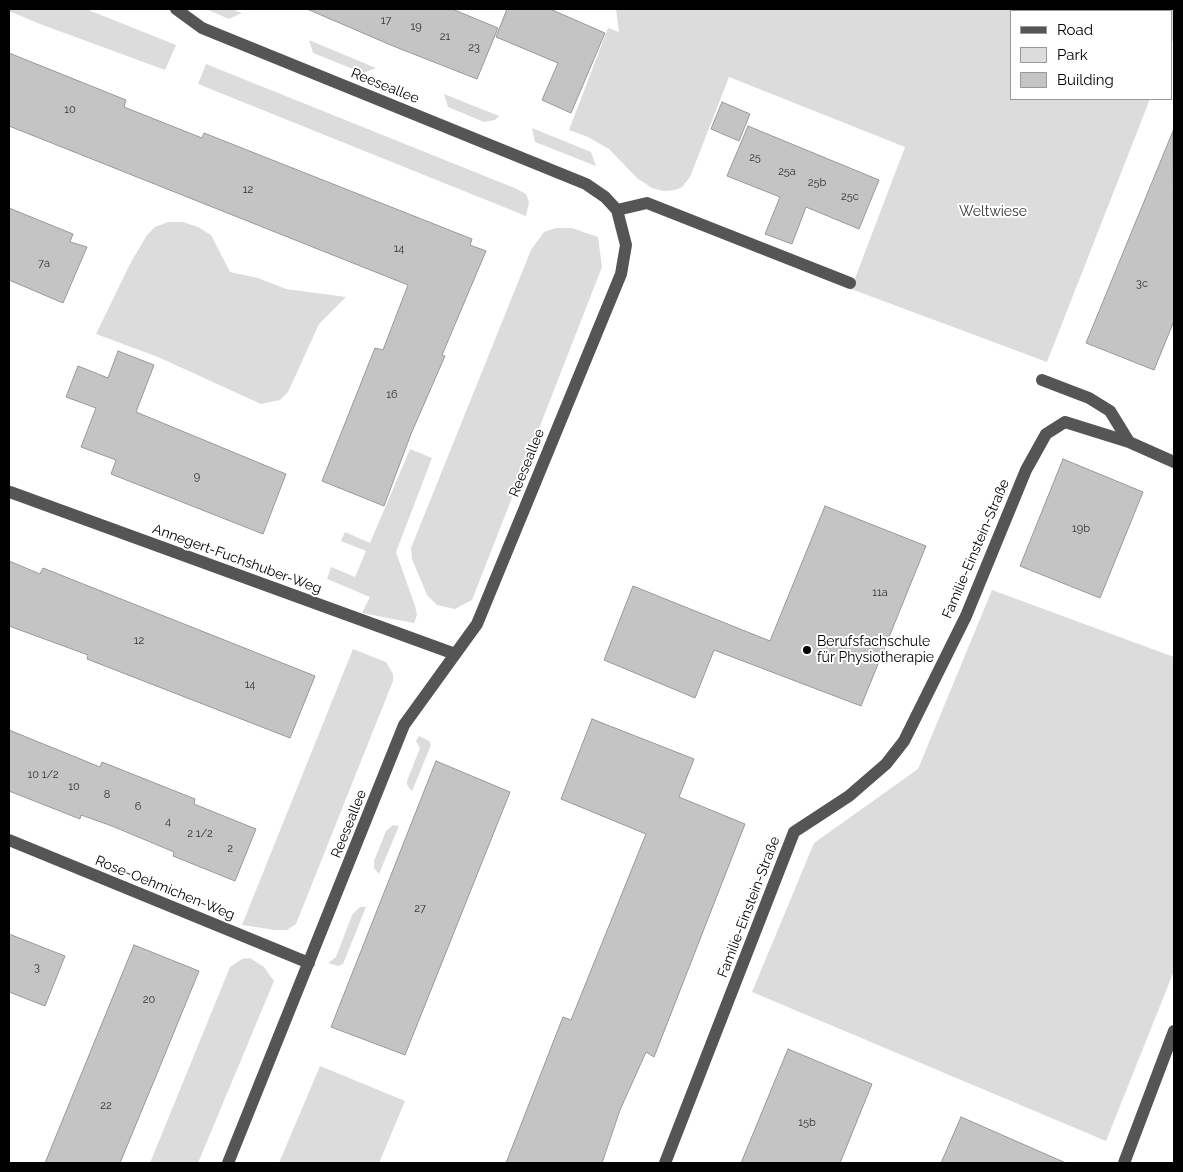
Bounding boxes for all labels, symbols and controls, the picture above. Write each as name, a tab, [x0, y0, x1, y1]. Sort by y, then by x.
legend	[1010, 10, 1173, 100]
house number: 17	[381, 14, 391, 28]
house number: 19	[410, 20, 422, 34]
text: Road	[1057, 21, 1093, 39]
house number: 21	[440, 30, 450, 44]
house number: 23	[468, 41, 480, 55]
text: Park	[1057, 46, 1088, 64]
street label: Reeseallee	[348, 65, 422, 107]
text: Building	[1057, 71, 1114, 89]
house number: 10	[64, 103, 76, 117]
house number: 25	[749, 151, 761, 165]
house number: 25a	[778, 165, 796, 179]
house number: 25b	[808, 176, 826, 190]
house number: 12	[243, 183, 253, 197]
house number: 25c	[841, 190, 859, 204]
park label: Weltwiese	[959, 204, 1027, 220]
house number: 14	[394, 242, 404, 256]
house number: 7a	[38, 257, 50, 271]
house number: 3c	[1136, 277, 1148, 291]
house number: 16	[386, 388, 398, 402]
street label: Reeseallee	[506, 426, 548, 500]
house number: 9	[194, 470, 200, 484]
street label: Familie-Einstein-Straße	[939, 477, 1013, 621]
street label: Annegert-Fuchshuber-Weg	[150, 521, 324, 597]
house number: 19b	[1072, 522, 1090, 536]
house number: 11a	[872, 586, 888, 600]
house number: 12	[134, 634, 144, 648]
place label: Berufsfachschule für Physiotherapie	[817, 634, 934, 666]
marker: Berufsfachschule für Physiotherapie	[801, 644, 813, 656]
house number: 14	[245, 678, 255, 692]
house number: 10 1/2	[27, 768, 59, 782]
house number: 10	[68, 780, 80, 794]
street label: Reeseallee	[328, 787, 370, 861]
house number: 8	[104, 788, 110, 802]
house number: 6	[135, 800, 141, 814]
house number: 4	[165, 815, 171, 829]
house number: 2 1/2	[187, 827, 213, 841]
street label: Familie-Einstein-Straße	[714, 834, 784, 980]
house number: 2	[227, 842, 233, 856]
street label: Rose-Oehmichen-Weg	[93, 852, 237, 924]
house number: 27	[414, 902, 426, 916]
house number: 3	[34, 961, 40, 975]
house number: 20	[143, 993, 155, 1007]
house number: 22	[100, 1099, 112, 1113]
house number: 15b	[798, 1116, 816, 1130]

